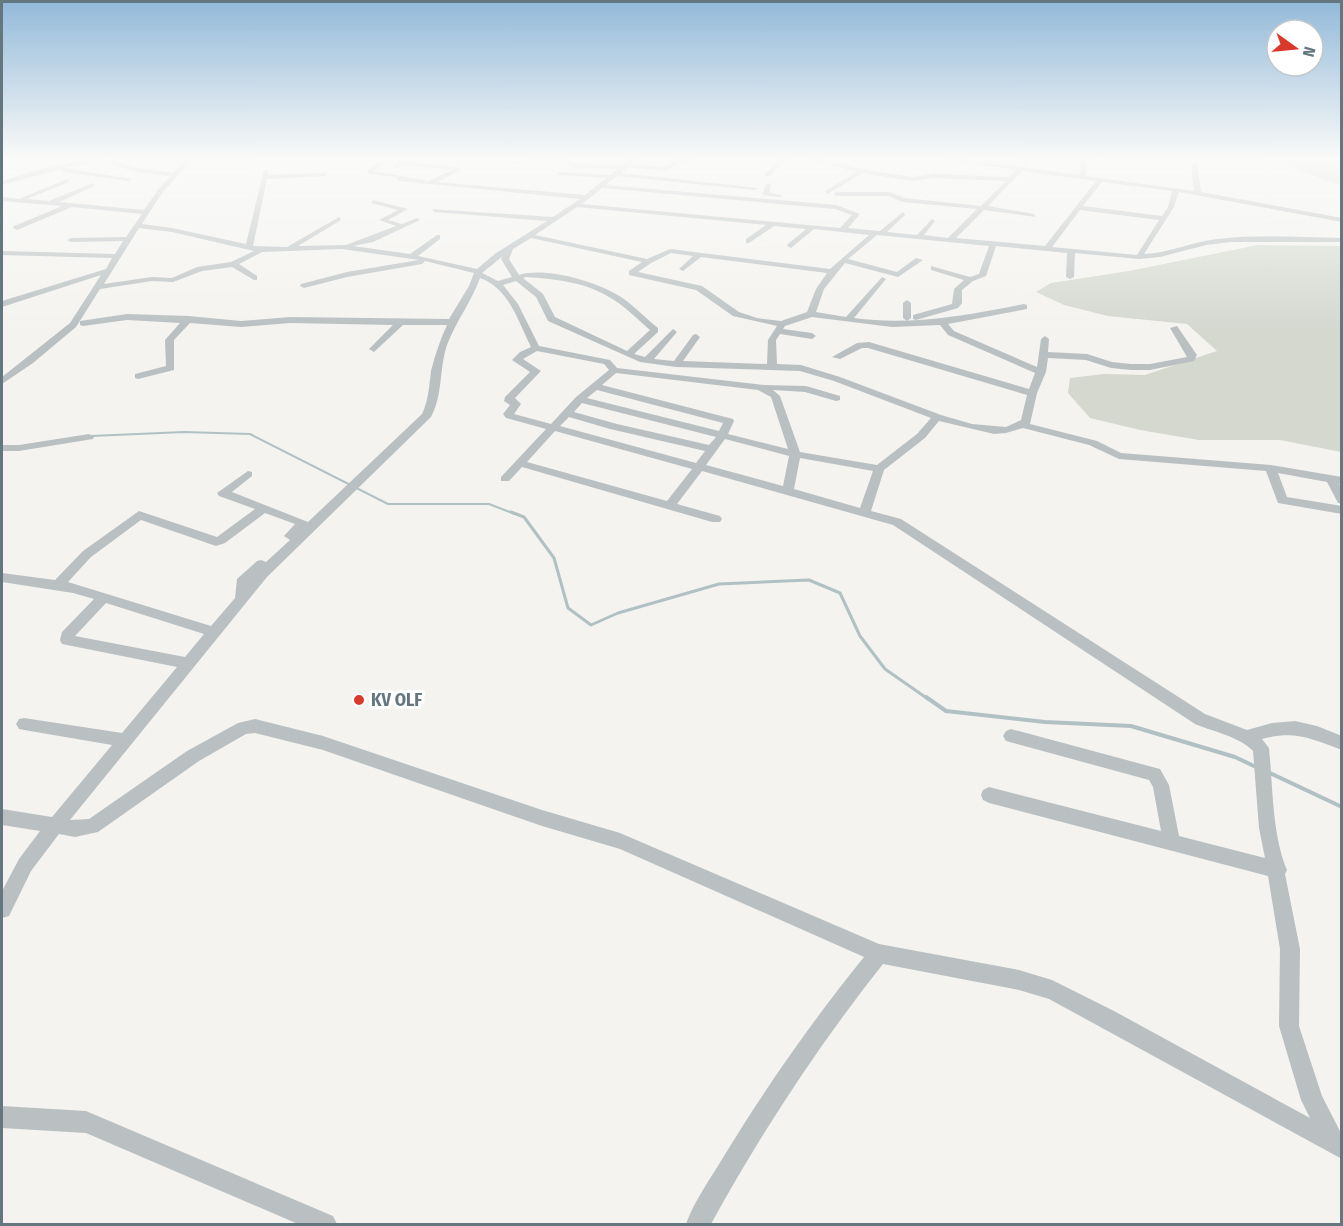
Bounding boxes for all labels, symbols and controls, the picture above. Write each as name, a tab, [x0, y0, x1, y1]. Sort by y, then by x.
north arrow	[1265, 18, 1325, 78]
text: N	[1299, 45, 1319, 59]
place label: KV OLF	[371, 689, 422, 711]
marker: KV OLF	[352, 693, 366, 707]

